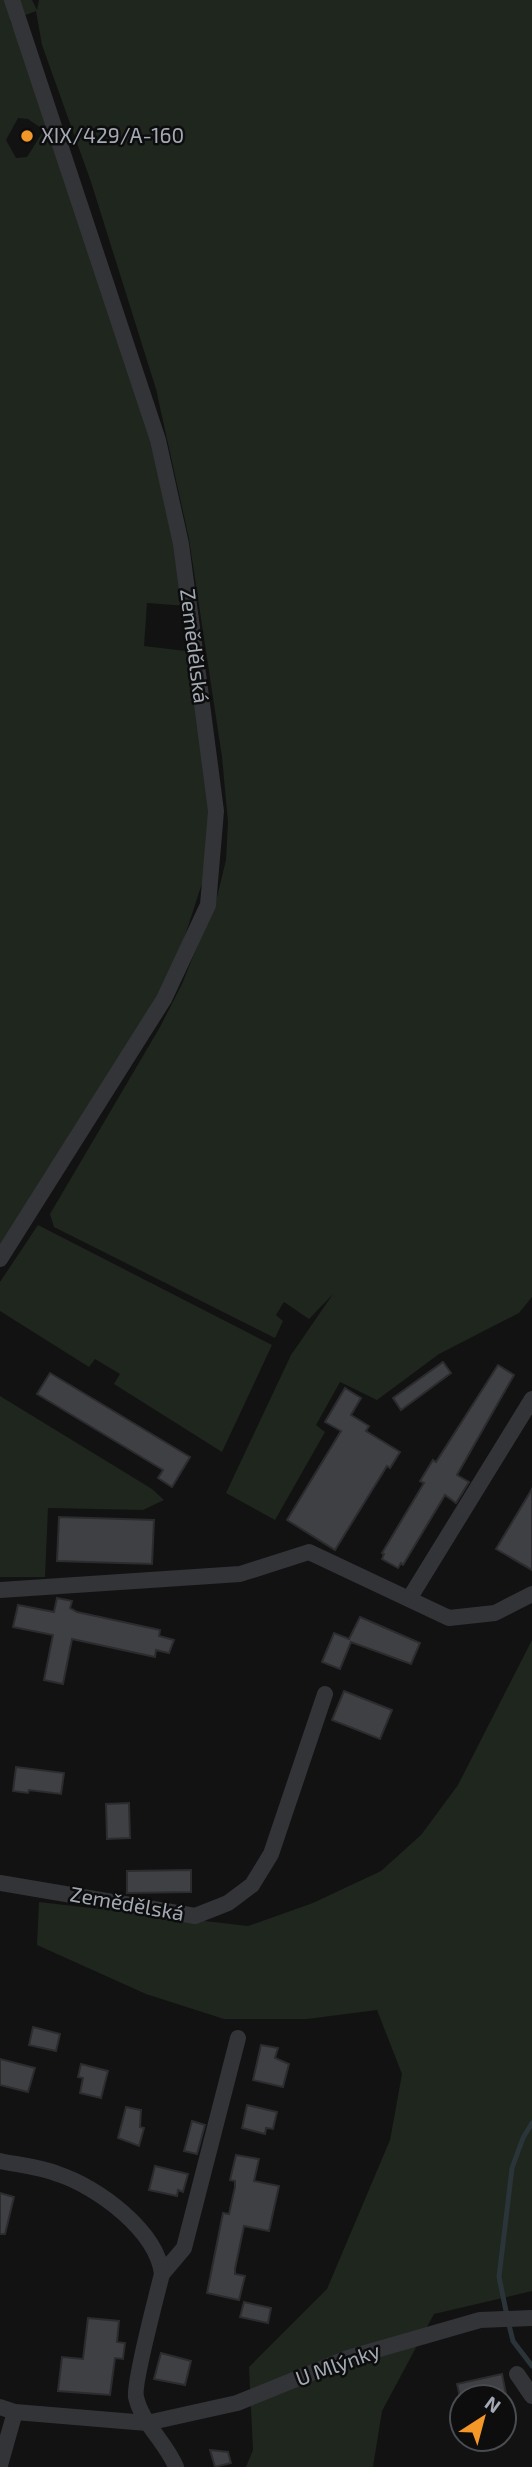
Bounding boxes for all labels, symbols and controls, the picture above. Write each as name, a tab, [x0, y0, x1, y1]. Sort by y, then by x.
place label: XIX/429/A-160	[41, 122, 184, 147]
marker: XIX/429/A-160	[19, 128, 35, 144]
street label: Zemědělská	[176, 587, 215, 705]
street label: Zemědělská	[68, 1880, 186, 1925]
street label: U Mlýnky	[292, 2337, 383, 2390]
north arrow	[448, 2383, 518, 2453]
text: N	[481, 2391, 506, 2417]

